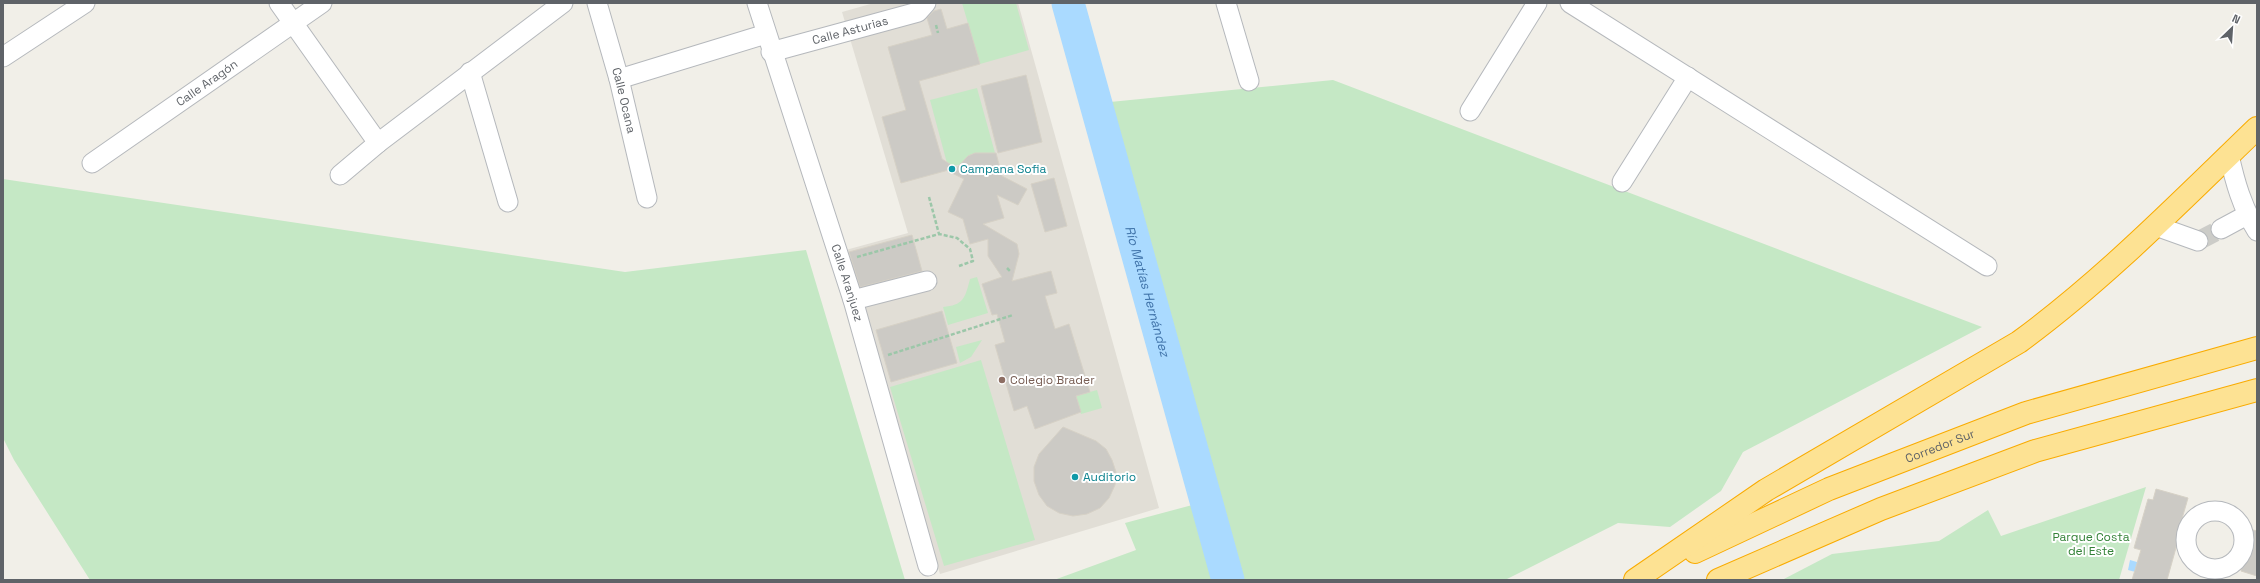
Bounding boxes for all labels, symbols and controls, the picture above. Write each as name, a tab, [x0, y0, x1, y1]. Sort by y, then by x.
north arrow	[2212, 8, 2252, 48]
text: N	[2230, 11, 2243, 27]
street label: Calle Asturias	[810, 13, 890, 48]
street label: Calle Aragón	[173, 56, 241, 110]
street label: Calle Ocana	[608, 66, 640, 135]
place label: Campana Sofia	[960, 161, 1046, 177]
marker: Campana Sofia	[947, 164, 957, 174]
water label: Río Matías Hernández	[1122, 224, 1174, 360]
street label: Calle Aranjuez	[827, 242, 867, 323]
place label: Colegio Brader	[1010, 372, 1095, 388]
marker: Colegio Brader	[997, 375, 1007, 385]
street label: Corredor Sur	[1903, 425, 1977, 467]
place label: Auditorio	[1083, 469, 1136, 485]
marker: Auditorio	[1070, 472, 1080, 482]
park label: Parque Costa del Este	[2052, 529, 2130, 559]

